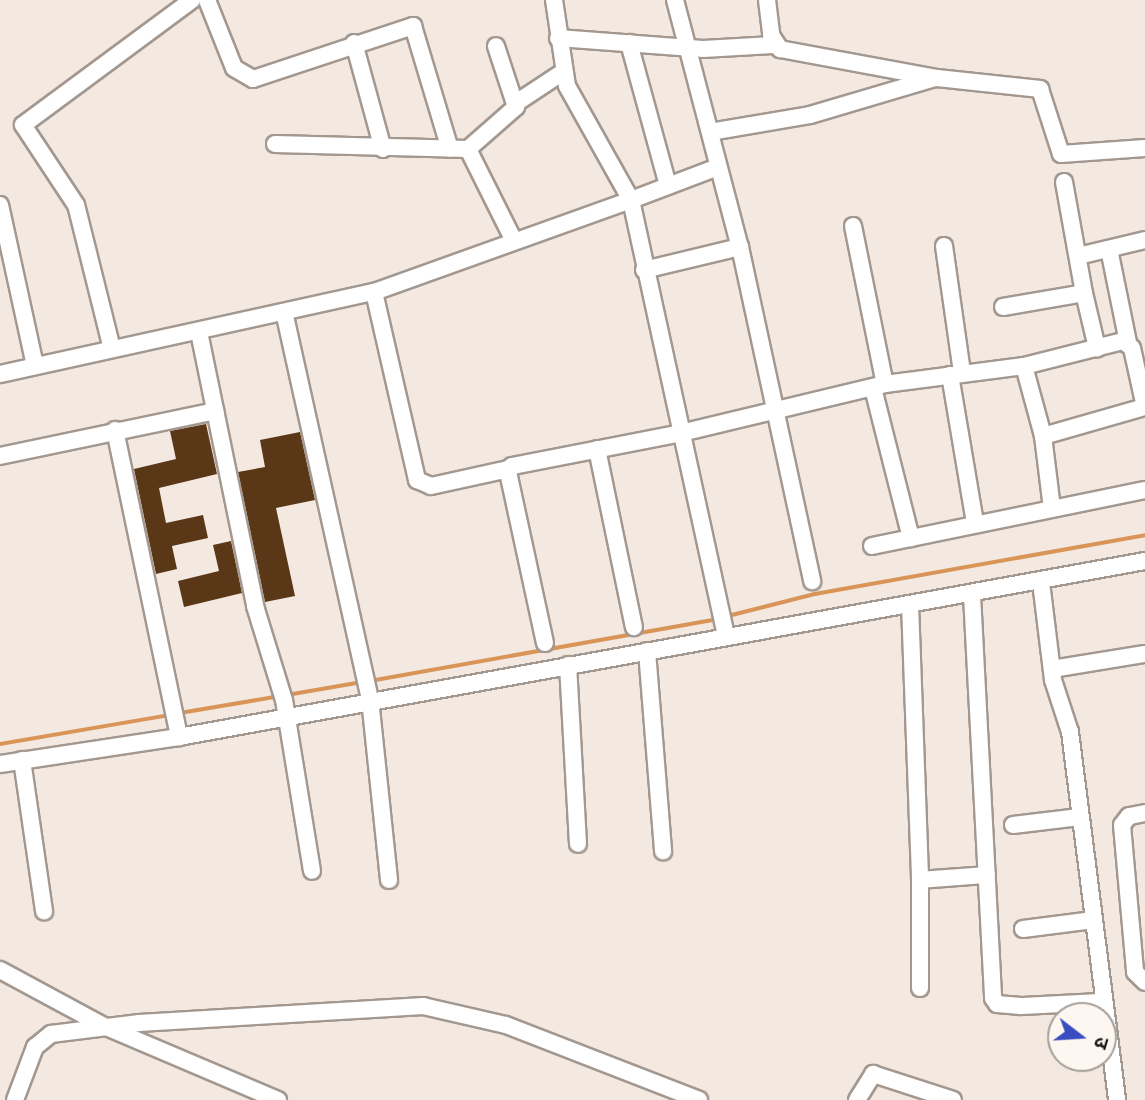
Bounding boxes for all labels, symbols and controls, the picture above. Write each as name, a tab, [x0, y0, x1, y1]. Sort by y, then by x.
north arrow	[1047, 1002, 1117, 1072]
text: उ	[1086, 1033, 1115, 1052]

